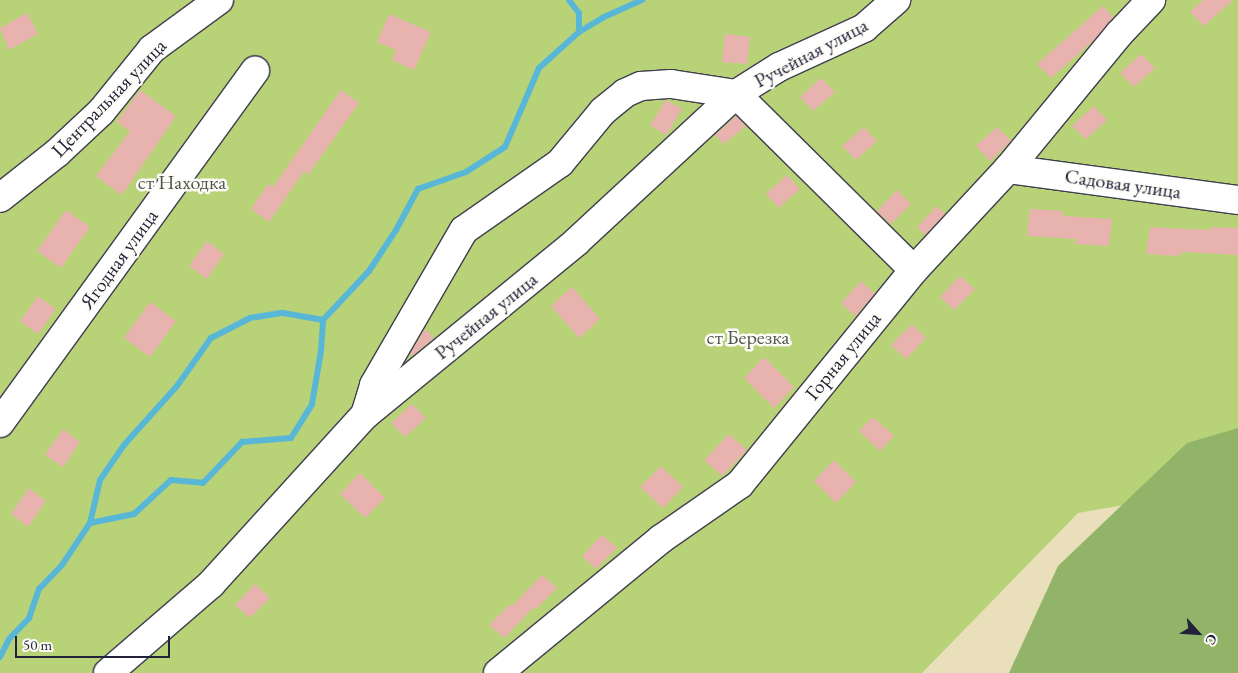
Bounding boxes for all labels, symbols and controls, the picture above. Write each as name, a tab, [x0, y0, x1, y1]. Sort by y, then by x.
street label: Ручейная улица	[750, 13, 872, 93]
street label: Центральная улица	[46, 34, 172, 162]
street label: Садовая улица	[1063, 164, 1183, 204]
park label: ст Находка	[138, 170, 226, 194]
street label: Ягодная улица	[75, 205, 163, 313]
street label: Ручейная улица	[430, 267, 542, 365]
street label: Горная улица	[800, 307, 886, 405]
park label: ст Березка	[707, 325, 789, 349]
north arrow	[1173, 608, 1223, 658]
scale bar	[18, 626, 172, 658]
text: С	[1201, 631, 1222, 648]
text: 50 m	[23, 635, 52, 654]

